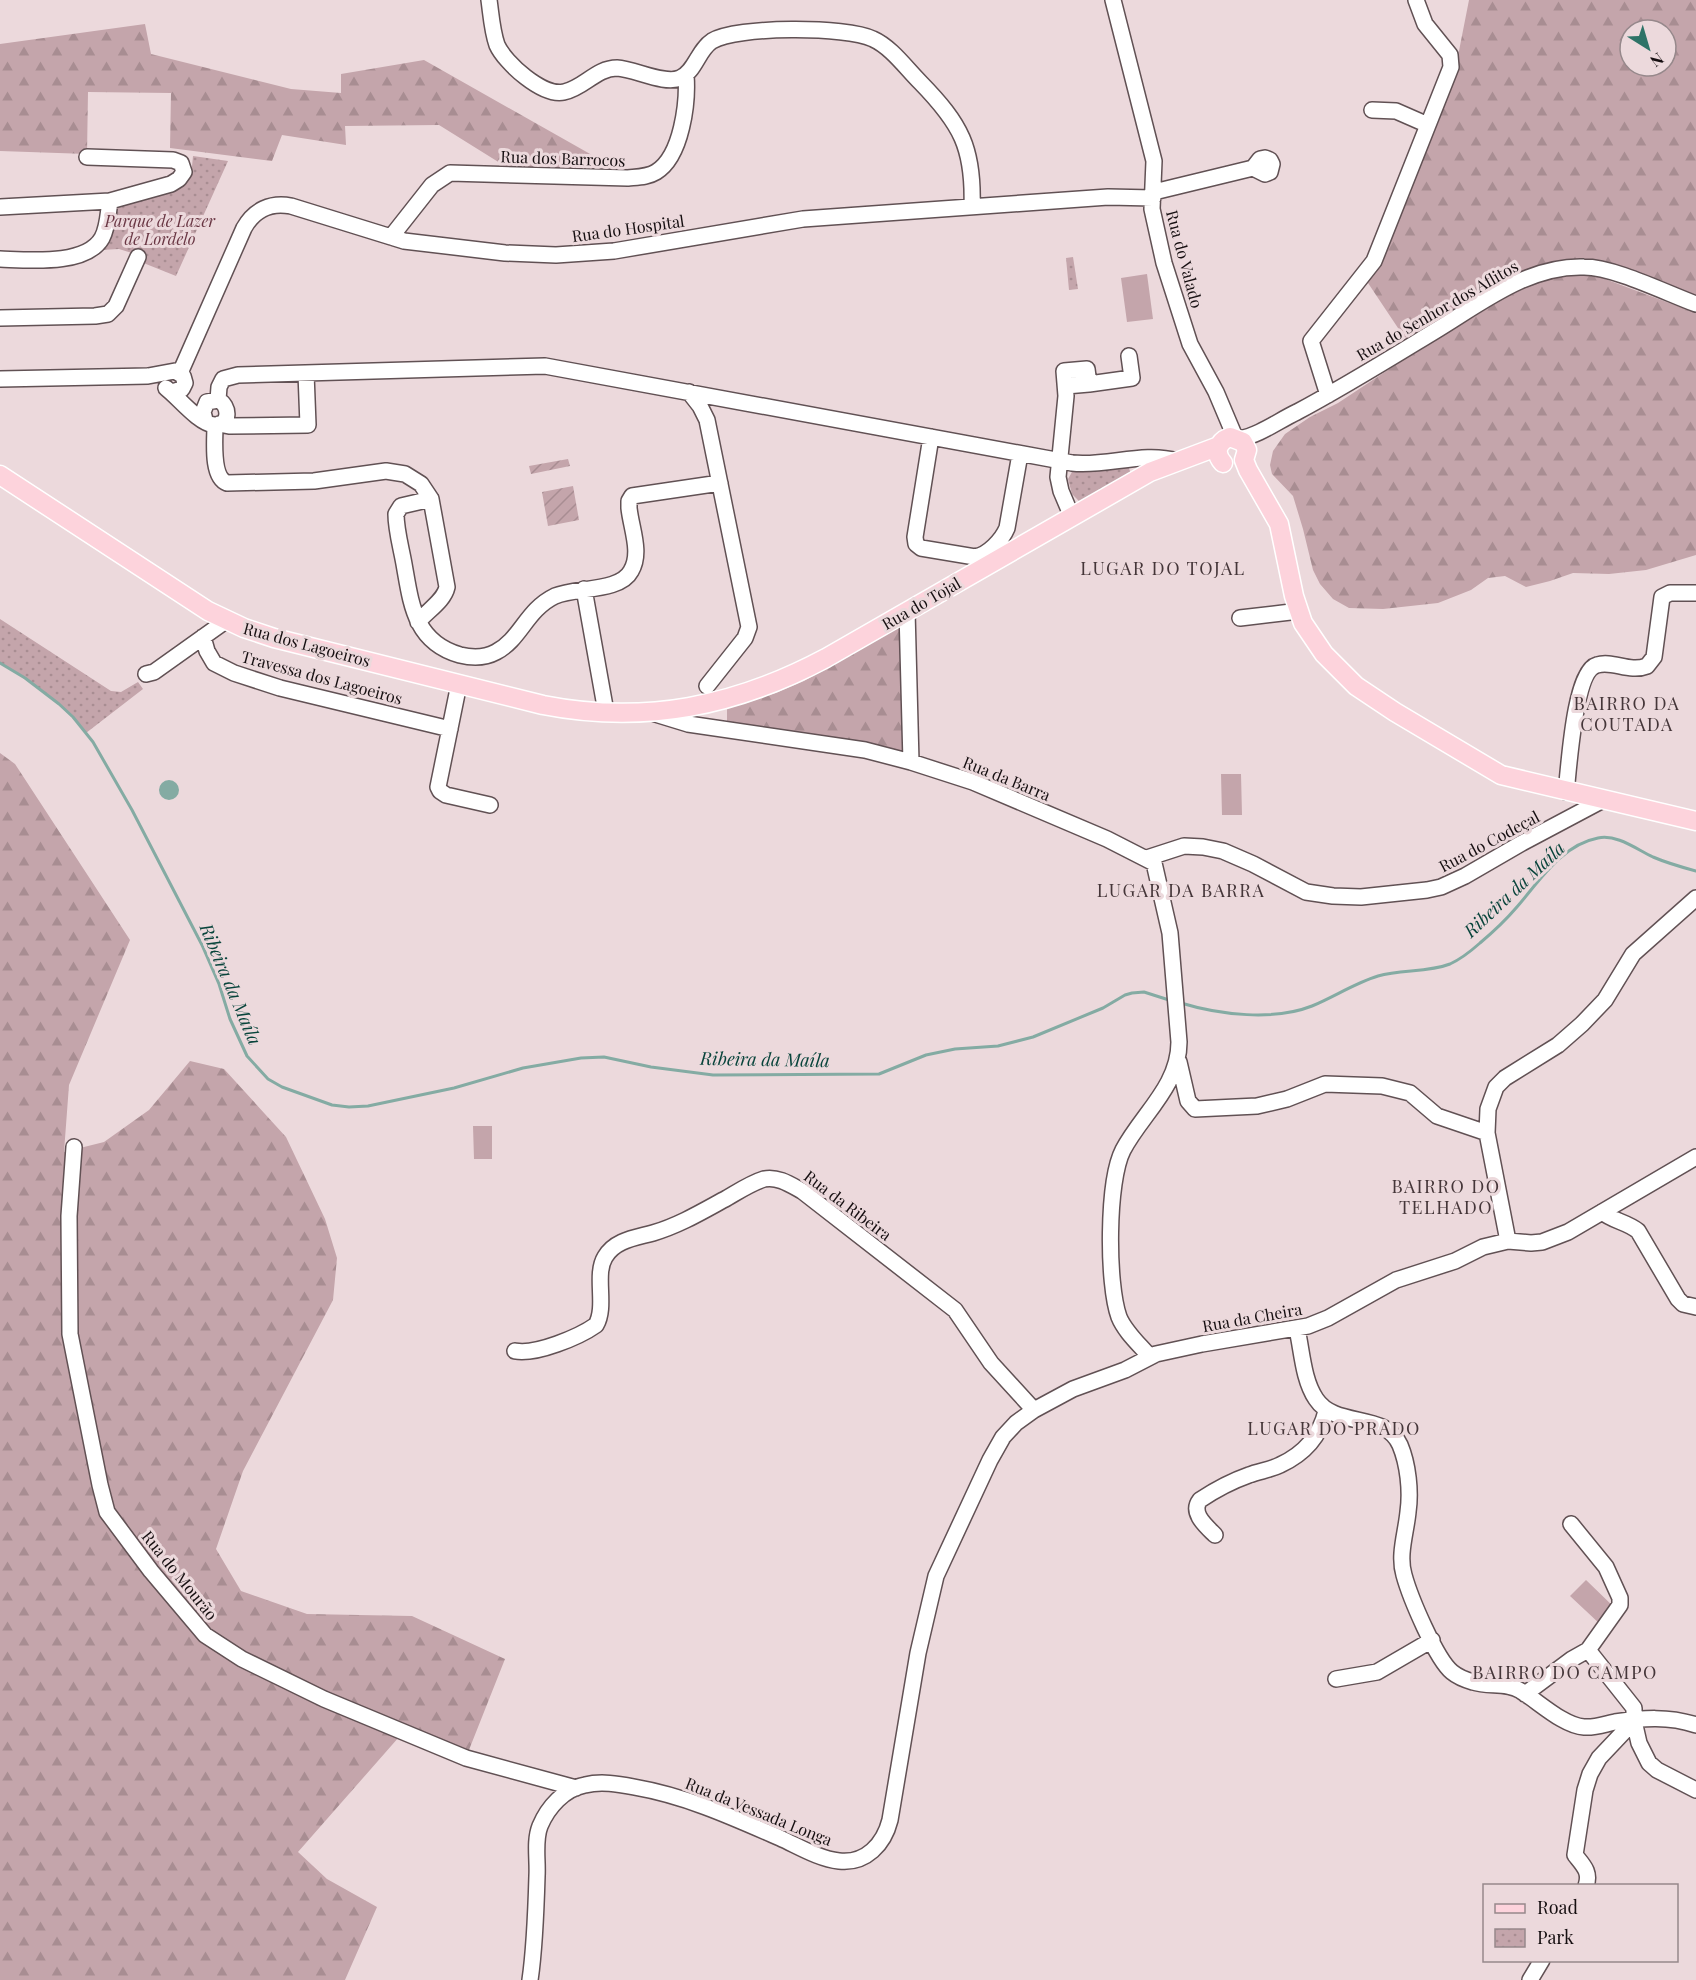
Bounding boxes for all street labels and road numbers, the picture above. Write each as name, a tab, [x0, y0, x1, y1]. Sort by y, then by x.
street label: Rua dos Barrocos	[500, 145, 626, 171]
street label: Rua do Valado	[1162, 208, 1208, 311]
street label: Rua do Hospital	[570, 210, 686, 246]
street label: Rua do Senhor dos Aflitos	[1352, 255, 1522, 365]
street label: Rua do Tojal	[878, 572, 965, 634]
street label: Rua dos Lagoeiros	[241, 617, 373, 671]
street label: Travessa dos Lagoeiros	[239, 645, 405, 709]
street label: Rua da Barra	[960, 751, 1054, 805]
street label: Rua do Codeçal	[1435, 805, 1543, 876]
street label: Rua da Ribeira	[800, 1165, 896, 1245]
street label: Rua da Cheira	[1201, 1298, 1303, 1336]
street label: Rua do Mourão	[138, 1526, 223, 1624]
street label: Rua da Vessada Longa	[683, 1772, 835, 1850]

